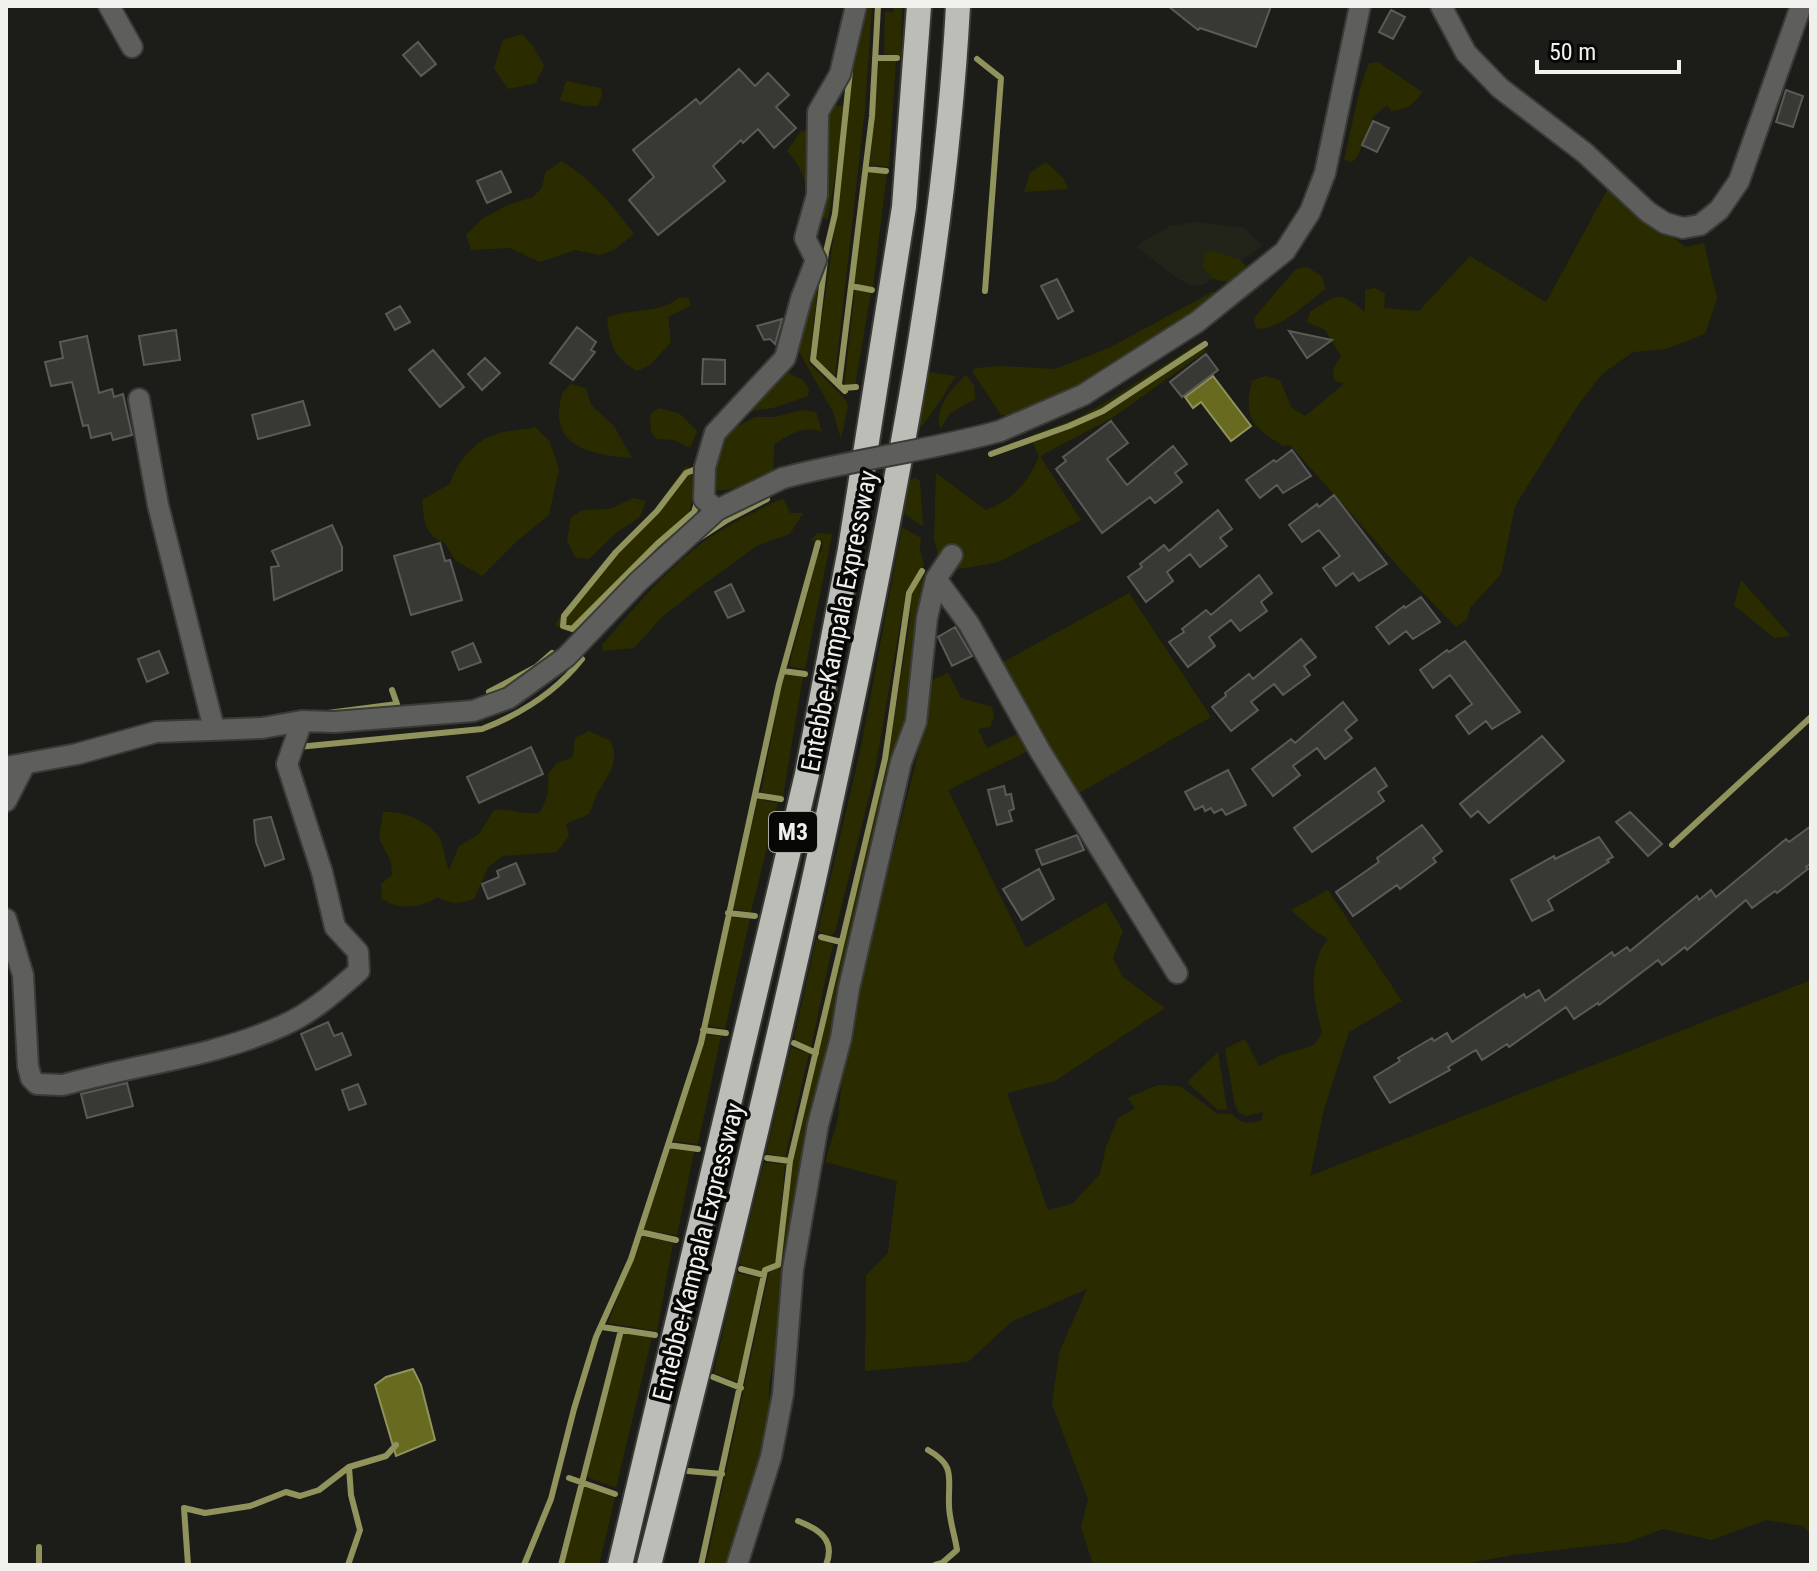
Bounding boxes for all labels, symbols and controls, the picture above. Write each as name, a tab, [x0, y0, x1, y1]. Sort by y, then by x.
scale bar	[1537, 24, 1679, 74]
text: 50 m	[1549, 38, 1596, 66]
street label: Entebbe-Kampala Expressway	[795, 468, 883, 774]
road number: M3	[769, 812, 817, 852]
street label: Entebbe-Kampala Expressway	[646, 1100, 750, 1404]

